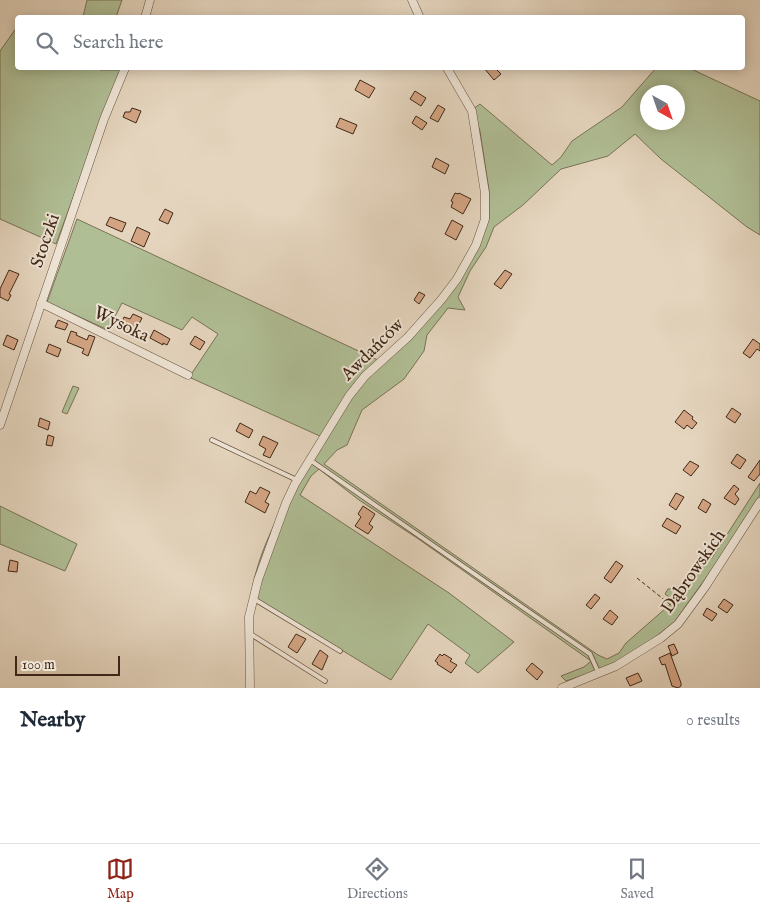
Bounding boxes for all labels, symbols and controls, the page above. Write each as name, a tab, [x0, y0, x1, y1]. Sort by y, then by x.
search box	[15, 15, 745, 70]
icon: search	[33, 29, 61, 57]
text: Search here	[73, 31, 164, 55]
north arrow	[640, 85, 685, 130]
street label: Stoczki	[26, 211, 66, 271]
street label: Wysoka	[89, 302, 153, 348]
street label: Awdańców	[336, 313, 410, 387]
street label: Dąbrowskich	[657, 525, 732, 619]
scale bar	[15, 653, 120, 676]
text: 100 m	[22, 656, 55, 674]
text: Nearby	[20, 707, 85, 734]
text: 0 results	[686, 711, 740, 731]
tab: Map	[106, 855, 134, 903]
tab: Directions	[347, 855, 408, 903]
tab: Saved	[621, 855, 654, 903]

